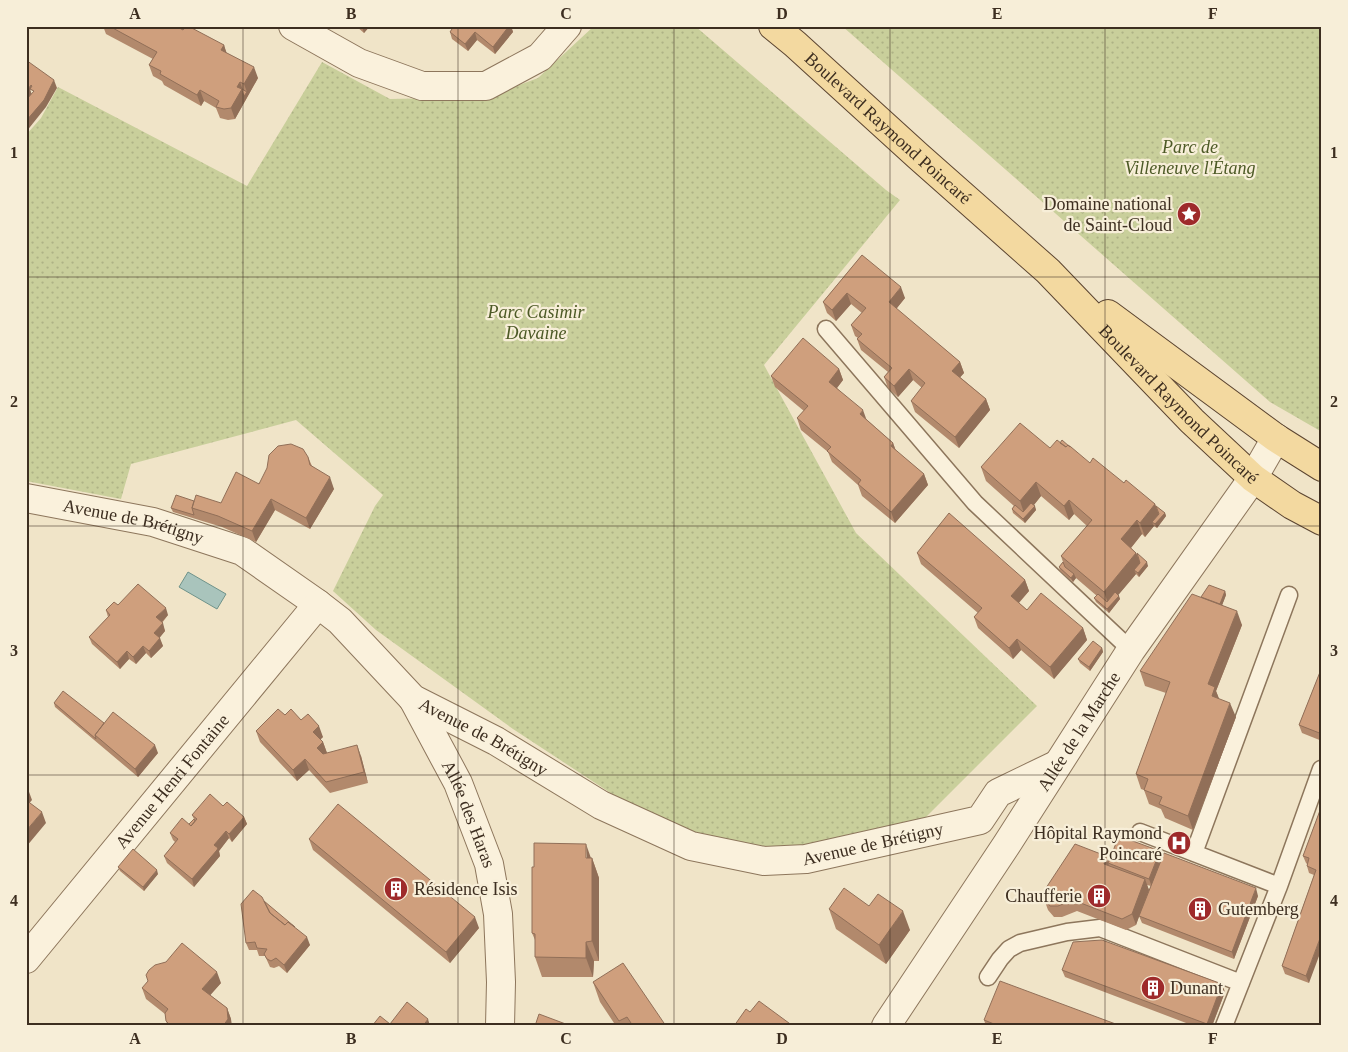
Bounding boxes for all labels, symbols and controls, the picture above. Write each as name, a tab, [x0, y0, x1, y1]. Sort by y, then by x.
text: A	[129, 5, 141, 22]
text: B	[346, 5, 357, 22]
text: C	[560, 5, 572, 22]
text: D	[776, 5, 788, 22]
text: E	[992, 5, 1002, 22]
text: F	[1208, 5, 1218, 22]
street label: Boulevard Raymond Poincaré	[801, 48, 975, 208]
park label: Parc de Villeneuve l'Étang	[1125, 137, 1255, 178]
text: 1	[10, 144, 18, 161]
text: 1	[1330, 144, 1338, 161]
place label: Domaine national de Saint-Cloud	[1044, 194, 1172, 235]
place icon: Domaine national de Saint-Cloud	[1176, 201, 1202, 227]
park label: Parc Casimir Davaine	[487, 302, 585, 343]
street label: Boulevard Raymond Poincaré	[1095, 320, 1263, 488]
text: 2	[10, 393, 18, 410]
text: 2	[1330, 393, 1338, 410]
street label: Avenue de Brétigny	[62, 495, 206, 548]
text: 3	[10, 642, 18, 659]
text: 3	[1330, 642, 1338, 659]
street label: Allée de la Marche	[1033, 668, 1124, 795]
street label: Avenue de Brétigny	[416, 694, 551, 780]
street label: Avenue Henri Fontaine	[111, 710, 233, 852]
street label: Allée des Haras	[438, 757, 499, 870]
street label: Avenue de Brétigny	[800, 819, 945, 870]
place label: Hôpital Raymond Poincaré	[1034, 823, 1162, 864]
hospital icon: Hôpital Raymond Poincaré	[1166, 830, 1192, 856]
building icon: Résidence Isis	[383, 876, 409, 902]
place label: Résidence Isis	[414, 879, 517, 899]
building icon: Chaufferie	[1086, 883, 1112, 909]
place label: Chaufferie	[1005, 886, 1082, 906]
text: 4	[10, 892, 18, 909]
text: 4	[1330, 892, 1338, 909]
building icon: Gutemberg	[1187, 896, 1213, 922]
place label: Gutemberg	[1218, 899, 1299, 919]
building icon: Dunant	[1140, 975, 1166, 1001]
place label: Dunant	[1170, 978, 1223, 998]
text: A	[129, 1030, 141, 1047]
text: B	[346, 1030, 357, 1047]
text: C	[560, 1030, 572, 1047]
text: D	[776, 1030, 788, 1047]
text: E	[992, 1030, 1002, 1047]
text: F	[1208, 1030, 1218, 1047]

